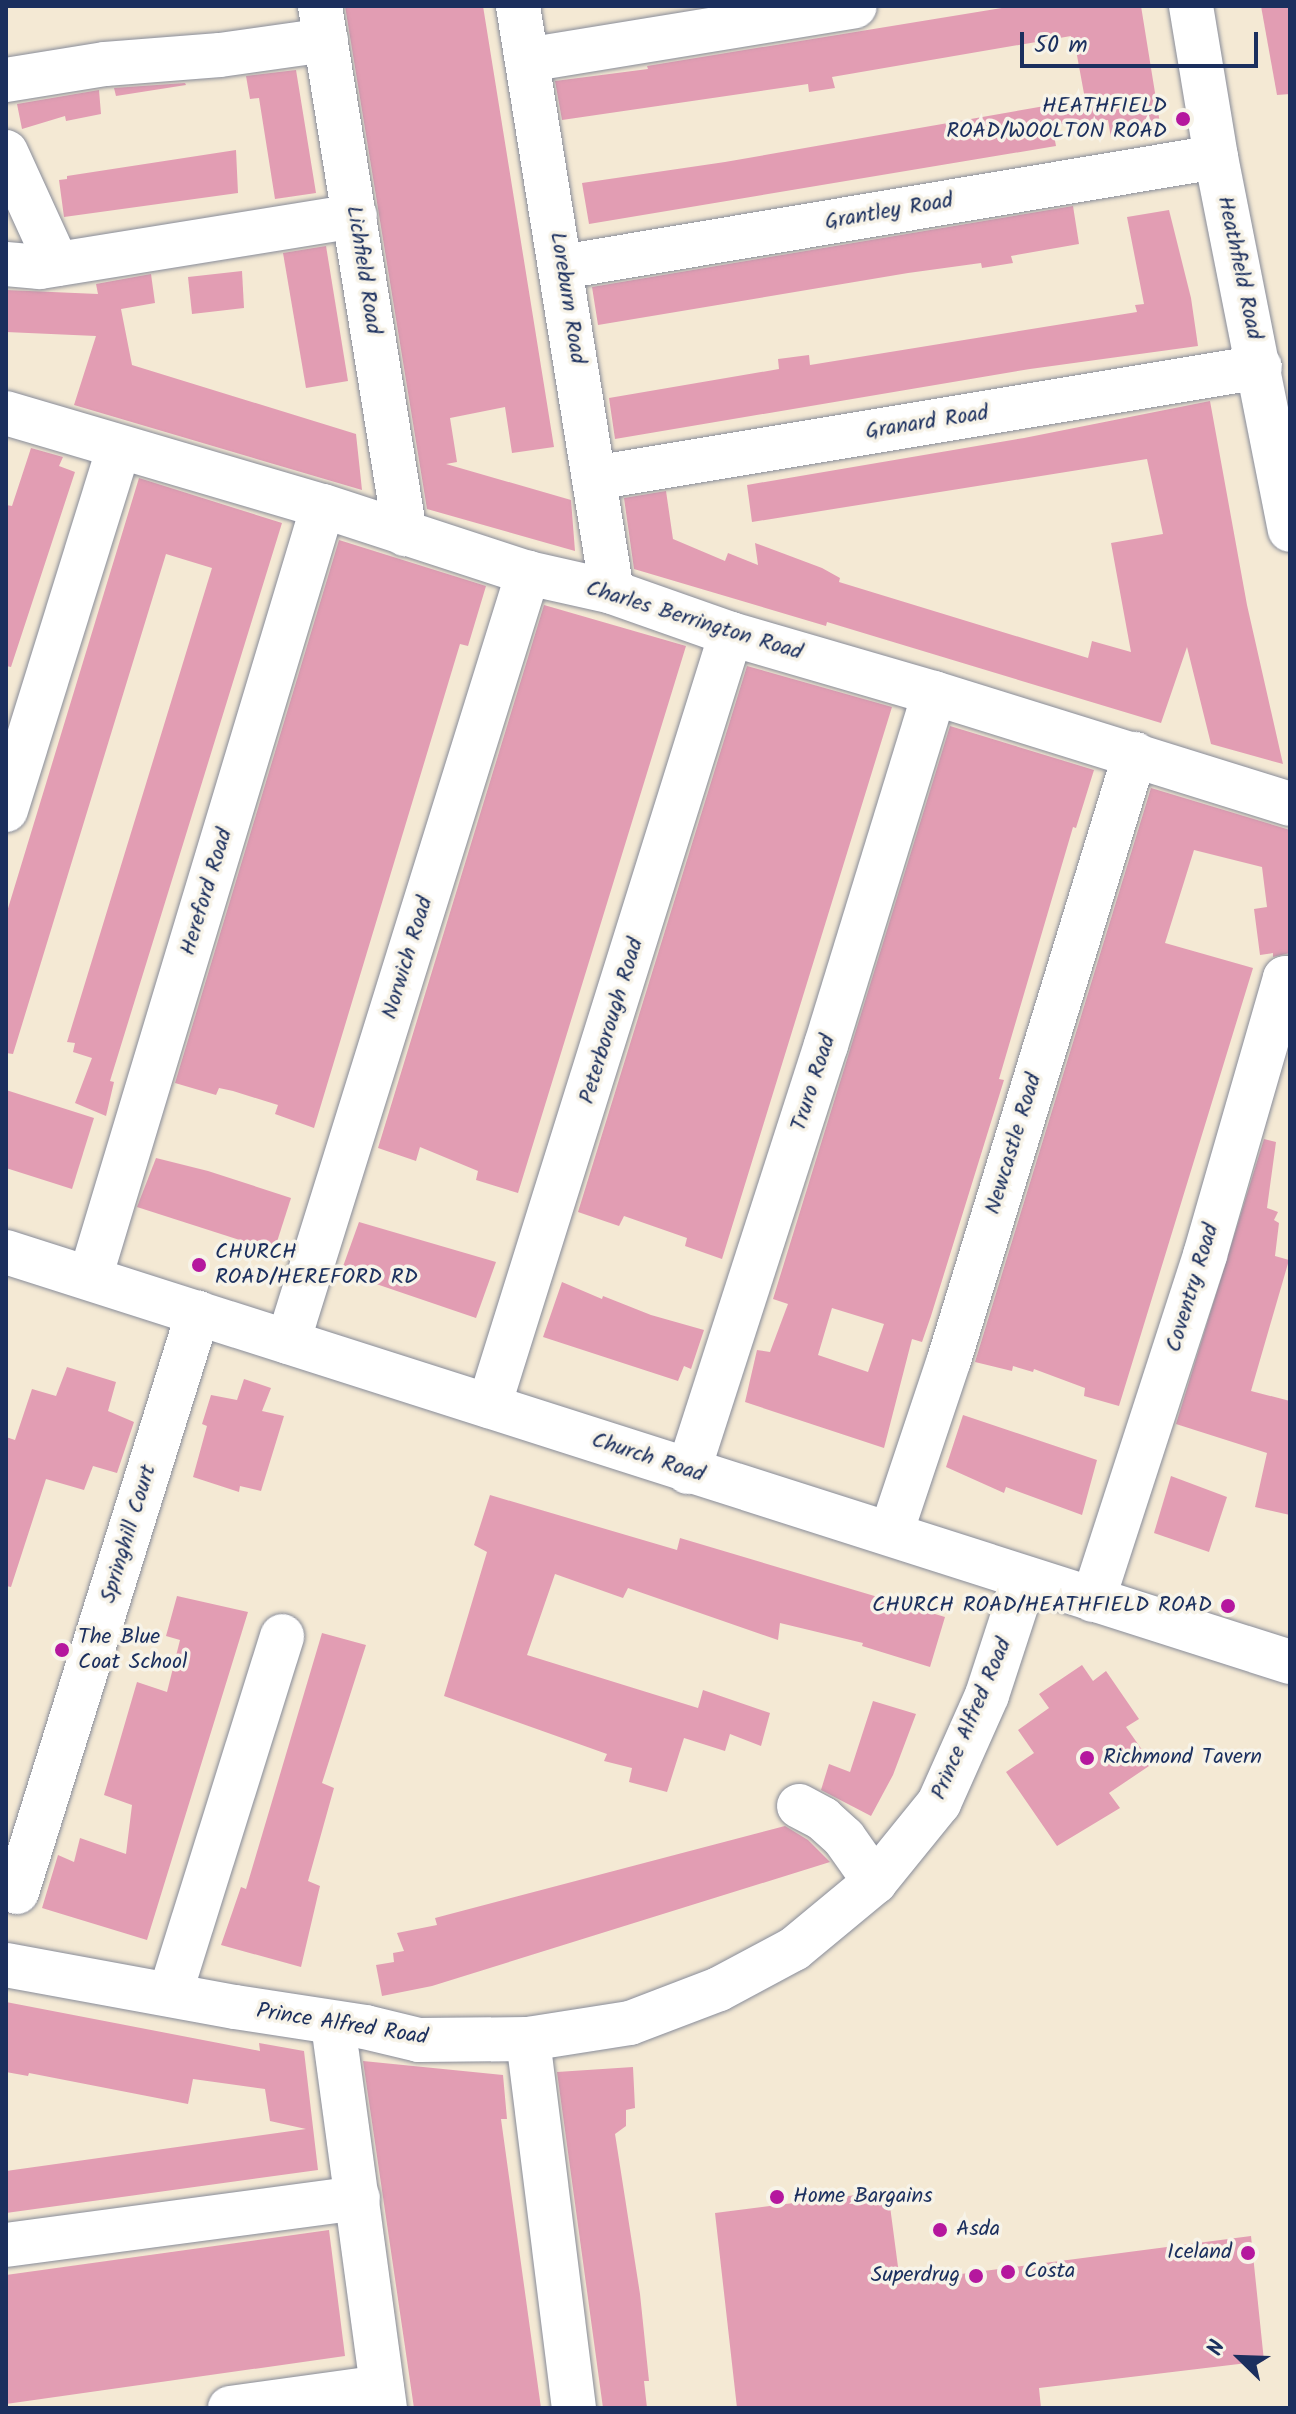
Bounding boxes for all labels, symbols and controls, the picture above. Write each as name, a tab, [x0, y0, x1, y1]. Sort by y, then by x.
scale bar	[1024, 16, 1262, 66]
text: 50 m	[1034, 26, 1088, 65]
place label: HEATHFIELD ROAD/WOOLTON ROAD	[946, 93, 1167, 144]
marker: HEATHFIELD ROAD/WOOLTON ROAD	[1174, 110, 1192, 128]
street label: Grantley Road	[823, 188, 955, 236]
street label: Heathfield Road	[1211, 194, 1267, 342]
street label: Lichfield Road	[340, 204, 386, 336]
street label: Loreburn Road	[544, 230, 590, 366]
street label: Granard Road	[864, 400, 990, 446]
street label: Charles Berrington Road	[583, 575, 805, 667]
street label: Hereford Road	[175, 825, 239, 959]
street label: Norwich Road	[377, 894, 439, 1022]
street label: Peterborough Road	[574, 935, 650, 1107]
street label: Truro Road	[786, 1031, 842, 1135]
street label: Newcastle Road	[980, 1070, 1048, 1218]
street label: Coventry Road	[1161, 1220, 1225, 1356]
place label: CHURCH ROAD/HEREFORD RD	[215, 1239, 418, 1290]
marker: CHURCH ROAD/HEREFORD RD	[190, 1256, 208, 1274]
street label: Church Road	[588, 1427, 708, 1489]
street label: Springhill Court	[95, 1462, 163, 1606]
place label: CHURCH ROAD/HEATHFIELD ROAD	[872, 1593, 1212, 1619]
marker: CHURCH ROAD/HEATHFIELD ROAD	[1219, 1597, 1237, 1615]
place label: The Blue Coat School	[78, 1624, 187, 1676]
street label: Prince Alfred Road	[926, 1634, 1018, 1804]
marker: The Blue Coat School	[53, 1641, 71, 1659]
place label: Richmond Tavern	[1103, 1745, 1262, 1771]
marker: Richmond Tavern	[1078, 1749, 1096, 1767]
street label: Prince Alfred Road	[255, 1998, 429, 2052]
place label: Home Bargains	[793, 2184, 933, 2210]
marker: Home Bargains	[768, 2188, 786, 2206]
place label: Asda	[956, 2217, 1000, 2243]
marker: Asda	[931, 2221, 949, 2239]
place label: Iceland	[1167, 2240, 1232, 2266]
marker: Iceland	[1239, 2244, 1257, 2262]
place label: Costa	[1024, 2259, 1075, 2285]
place label: Superdrug	[871, 2263, 960, 2289]
marker: Costa	[999, 2263, 1017, 2281]
marker: Superdrug	[967, 2267, 985, 2285]
north arrow	[1200, 2318, 1280, 2398]
text: N	[1199, 2335, 1236, 2362]

